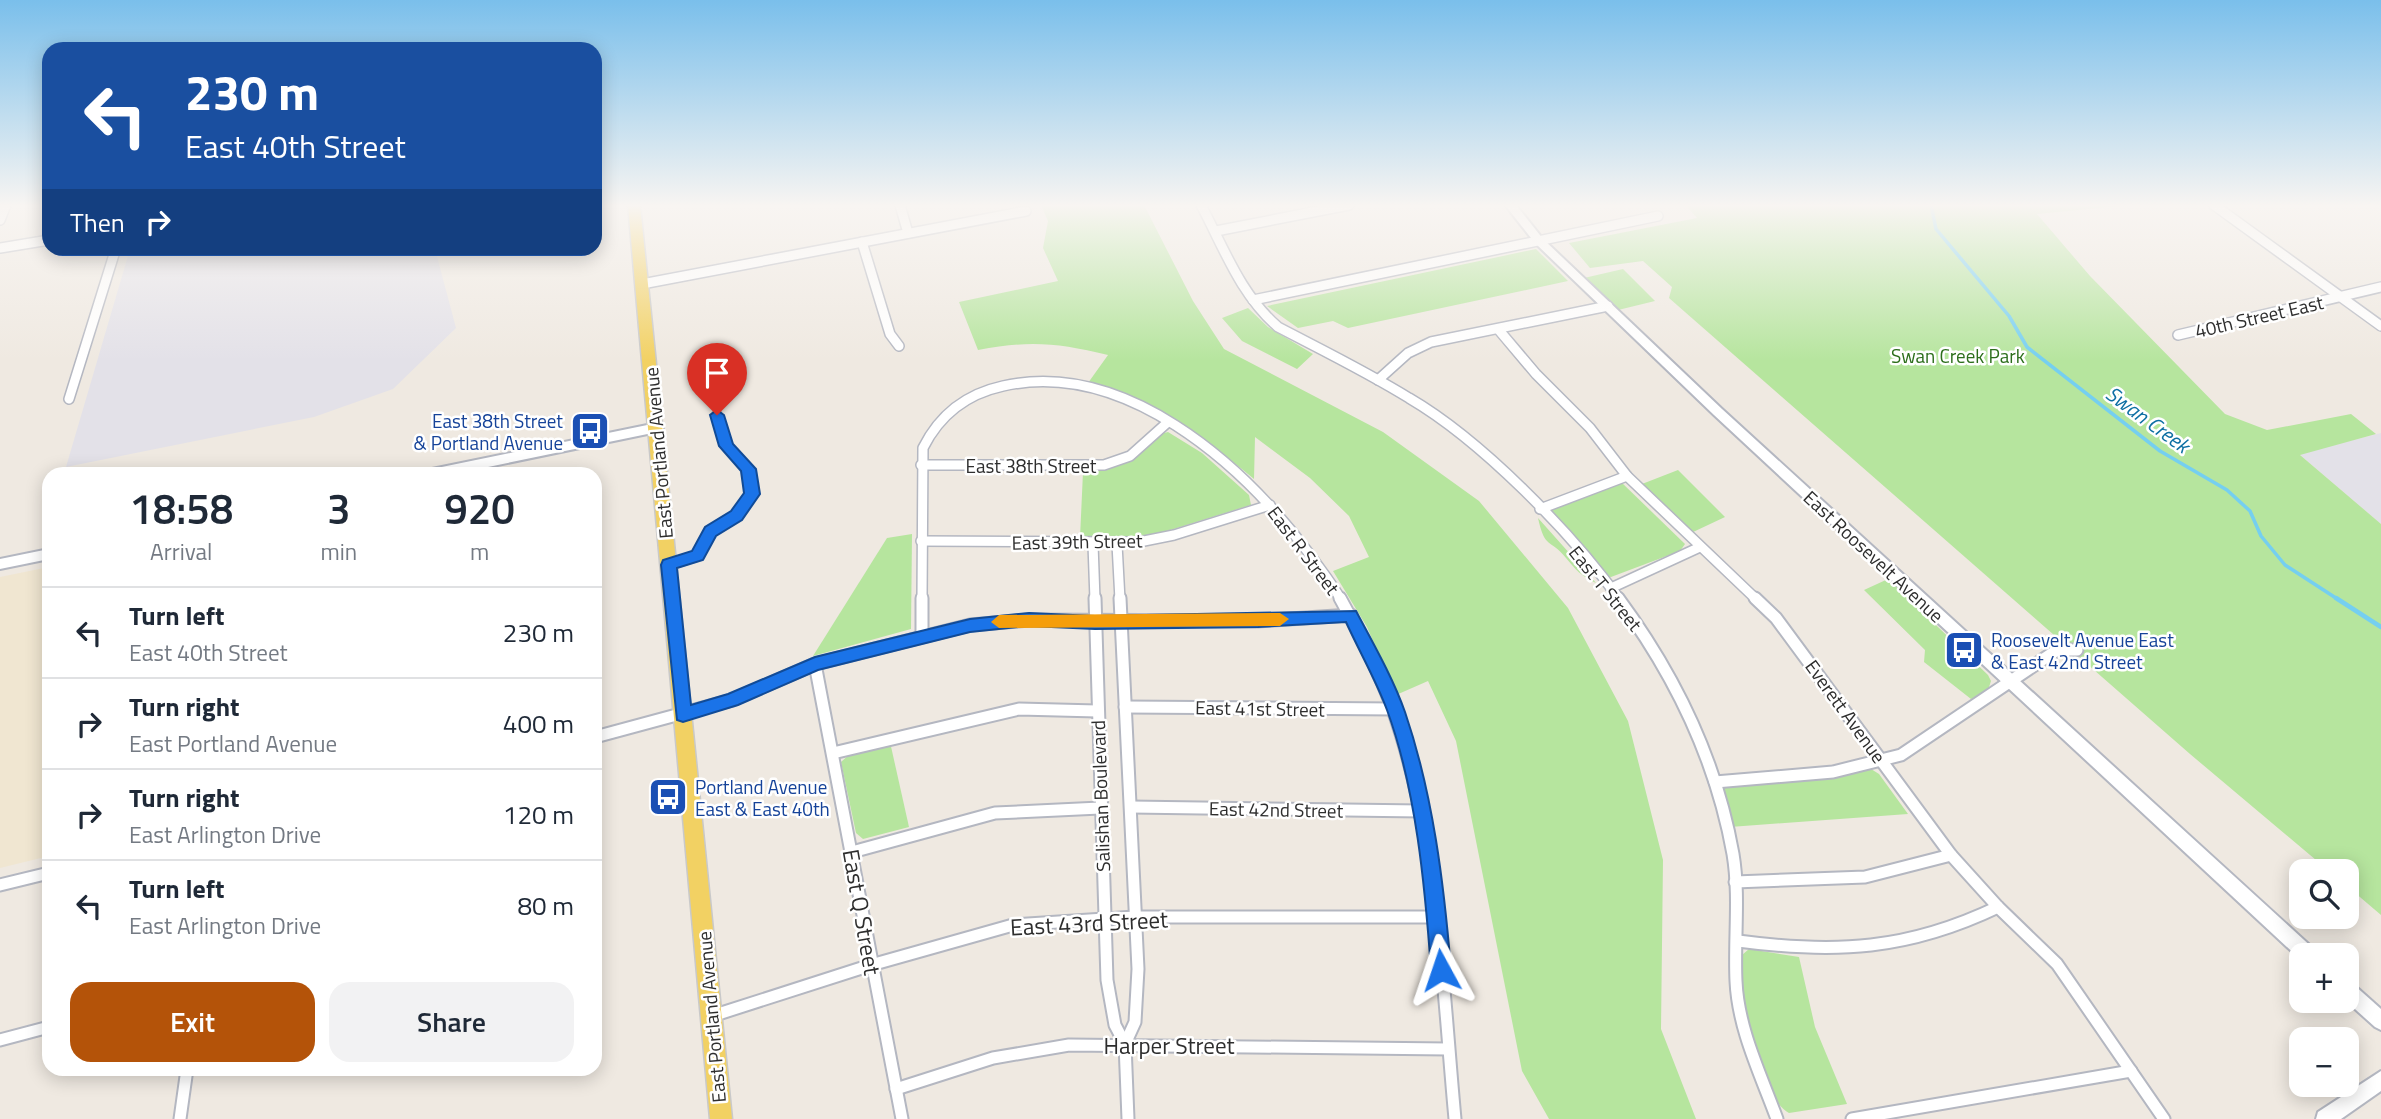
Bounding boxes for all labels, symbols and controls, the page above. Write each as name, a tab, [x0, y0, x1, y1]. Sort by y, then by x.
text: 230 m	[185, 54, 319, 129]
icon: left	[70, 70, 161, 161]
text: East 40th Street	[185, 122, 406, 170]
text: Then	[70, 203, 125, 242]
icon: right	[139, 203, 177, 241]
street label: 40th Street East	[2192, 287, 2326, 345]
park label: Swan Creek Park	[1891, 341, 2025, 370]
pin	[687, 343, 747, 415]
icon: arrive	[698, 354, 736, 392]
street label: East Portland Avenue	[636, 366, 680, 540]
water label: Swan Creek	[2099, 378, 2199, 462]
place label: East 38th Street & Portland Avenue	[414, 406, 563, 457]
bus stop icon: East 38th Street & Portland Avenue	[569, 410, 611, 452]
street label: East 38th Street	[965, 451, 1097, 480]
text: 18:58	[129, 476, 233, 540]
text: 3	[327, 476, 351, 540]
text: 920	[444, 476, 515, 540]
street label: East Roosevelt Avenue	[1797, 483, 1951, 629]
street label: East R Street	[1261, 500, 1347, 601]
street label: East 39th Street	[1011, 525, 1143, 557]
text: Arrival	[150, 534, 212, 569]
text: min	[320, 534, 357, 569]
text: m	[470, 534, 489, 569]
street label: East T Street	[1562, 539, 1650, 637]
text: Turn left	[129, 596, 224, 635]
text: 230 m	[503, 613, 574, 652]
icon: left	[70, 614, 108, 652]
place label: Roosevelt Avenue East & East 42nd Street	[1991, 625, 2174, 676]
bus stop icon: Roosevelt Avenue East & East 42nd Street	[1943, 629, 1985, 671]
text: East 40th Street	[129, 635, 288, 670]
street label: Everett Avenue	[1798, 653, 1894, 769]
text: Turn right	[129, 687, 240, 726]
street label: East 41st Street	[1195, 692, 1325, 724]
text: 400 m	[503, 704, 574, 743]
icon: right	[70, 705, 108, 743]
street label: Salishan Boulevard	[1083, 720, 1117, 872]
text: East Portland Avenue	[129, 726, 337, 761]
place label: Portland Avenue East & East 40th	[695, 772, 830, 823]
bus stop icon: Portland Avenue East & East 40th	[647, 776, 689, 818]
text: Turn right	[129, 778, 240, 817]
street label: East 42nd Street	[1209, 793, 1344, 825]
text: 120 m	[503, 795, 574, 834]
icon: right	[70, 796, 108, 834]
text: East Arlington Drive	[129, 817, 321, 852]
street label: East Q Street	[834, 846, 890, 978]
map controls	[2289, 859, 2359, 1097]
button: search	[2289, 859, 2359, 929]
text: Turn left	[129, 869, 224, 908]
text: 80 m	[517, 886, 574, 925]
icon: left	[70, 887, 108, 925]
street label: East 43rd Street	[1009, 901, 1169, 945]
text: East Arlington Drive	[129, 908, 321, 943]
street label: East Portland Avenue	[689, 930, 733, 1104]
position arrow	[1404, 933, 1478, 1007]
button: +	[2289, 943, 2359, 1013]
button: Exit	[70, 982, 315, 1062]
button: Share	[329, 982, 574, 1062]
button: −	[2289, 1027, 2359, 1097]
street label: Harper Street	[1103, 1028, 1235, 1063]

